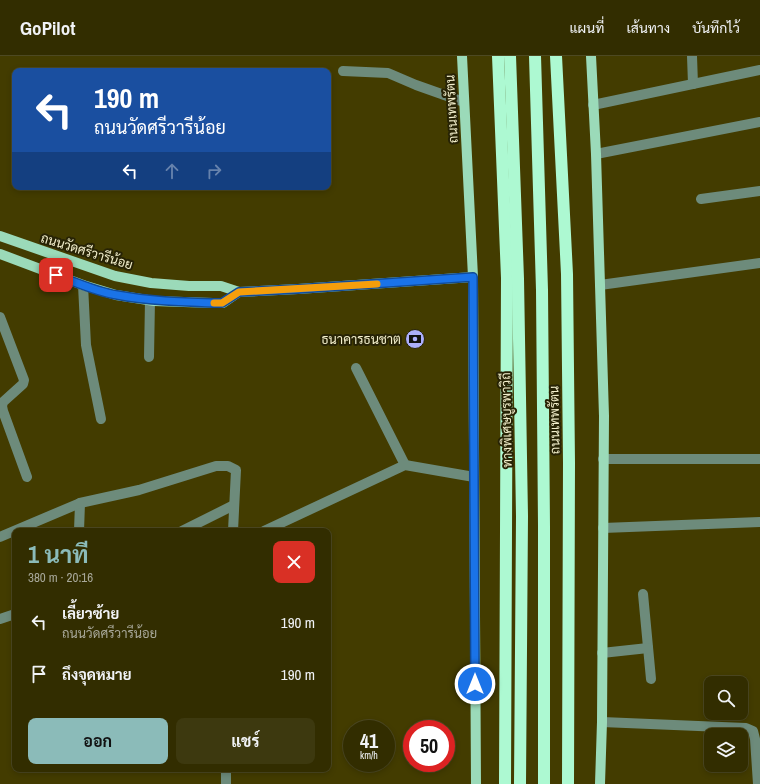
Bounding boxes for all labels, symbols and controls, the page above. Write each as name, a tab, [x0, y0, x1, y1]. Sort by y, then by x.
text: GoPilot	[20, 15, 75, 41]
text: แผนที่	[569, 19, 604, 37]
text: เส้นทาง	[626, 19, 670, 37]
text: บันทึกไว้	[692, 19, 740, 37]
street label: ถนนเทพรัตน	[441, 74, 462, 144]
text: 190 m	[94, 79, 159, 117]
icon: left	[28, 84, 80, 136]
text: ถนนวัดศรีวารีน้อย	[94, 115, 226, 140]
icon: left	[119, 160, 141, 182]
icon: ahead	[161, 160, 183, 182]
icon: right	[203, 160, 225, 182]
street label: ถนนวัดศรีวารีน้อย	[39, 228, 135, 274]
pin	[39, 258, 73, 292]
icon: arrive	[45, 264, 67, 286]
bank icon: ธนาคารธนชาต	[404, 328, 426, 350]
place label: ธนาคารธนชาต	[322, 331, 401, 348]
street label: ทางพิเศษบูรพาวิถี	[496, 372, 517, 468]
street label: ถนนเทพรัตน	[545, 386, 564, 454]
text: 1 นาที	[28, 538, 89, 570]
button: close	[273, 541, 315, 583]
text: 380 m · 20:16	[28, 569, 93, 586]
text: เลี้ยวซ้าย	[62, 603, 119, 624]
icon: left	[28, 611, 50, 633]
text: 190 m	[281, 612, 315, 633]
text: ถนนวัดศรีวารีน้อย	[62, 625, 157, 642]
icon: arrive	[28, 663, 50, 685]
position arrow	[454, 663, 496, 705]
text: ถึงจุดหมาย	[62, 664, 132, 685]
text: 190 m	[281, 664, 315, 685]
map controls	[704, 676, 748, 772]
button: search	[704, 676, 748, 720]
button: ออก	[28, 718, 168, 764]
button: แชร์	[176, 718, 315, 764]
speed limit sign: 50	[403, 720, 455, 772]
text: 41	[360, 727, 378, 754]
button: layers	[704, 728, 748, 772]
text: km/h	[360, 749, 378, 762]

